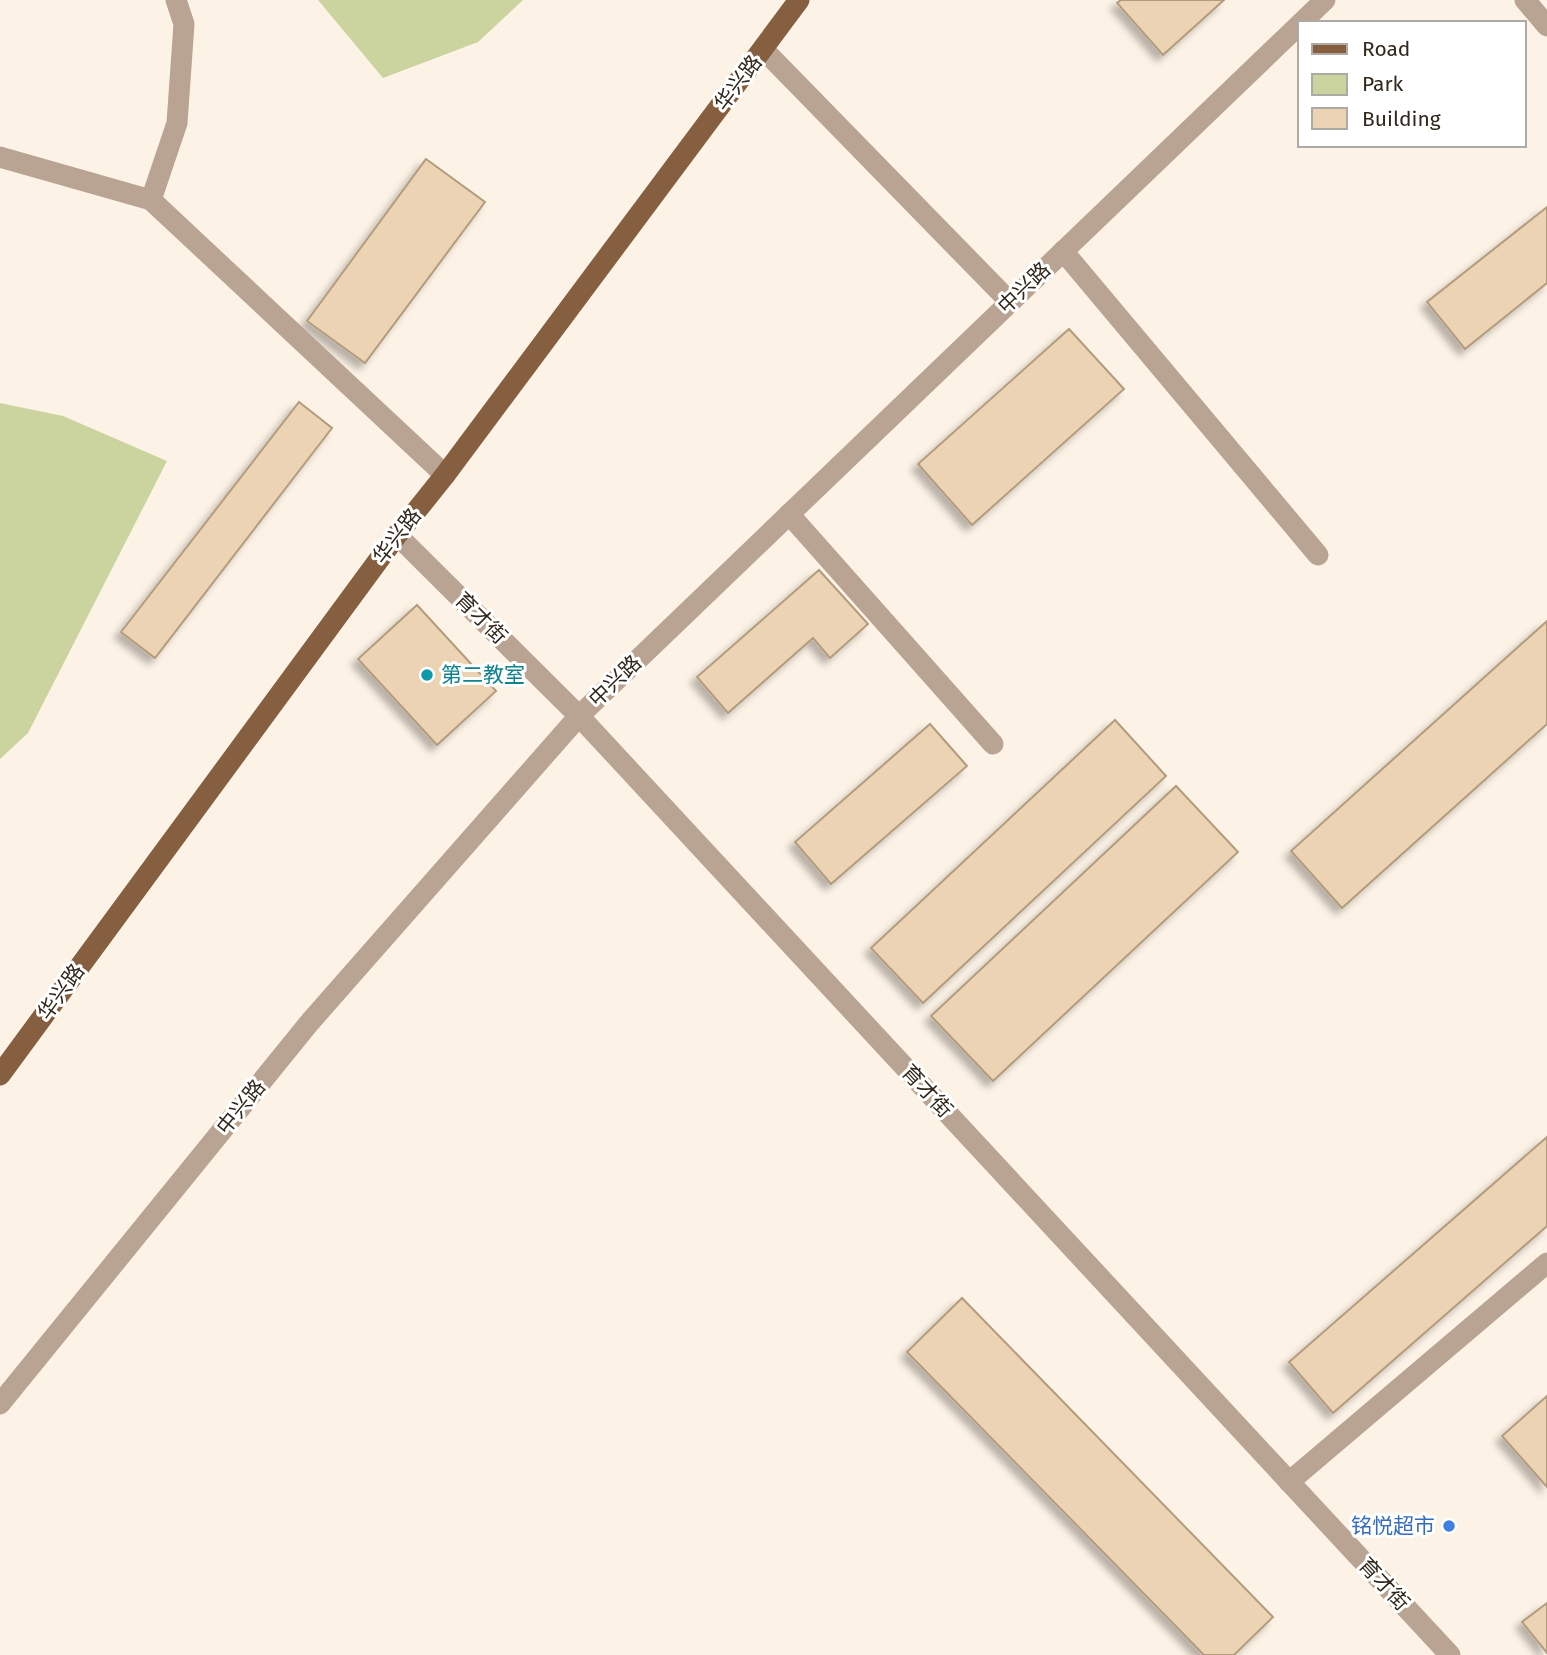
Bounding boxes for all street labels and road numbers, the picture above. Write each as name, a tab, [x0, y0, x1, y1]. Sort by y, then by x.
street label: 华兴路	[709, 50, 767, 116]
street label: 中兴路	[992, 257, 1056, 319]
street label: 华兴路	[367, 503, 427, 569]
street label: 育才街	[450, 587, 512, 649]
street label: 中兴路	[583, 650, 647, 712]
street label: 华兴路	[32, 959, 90, 1025]
street label: 育才街	[896, 1059, 958, 1123]
street label: 中兴路	[211, 1074, 271, 1140]
street label: 育才街	[1353, 1552, 1415, 1616]

